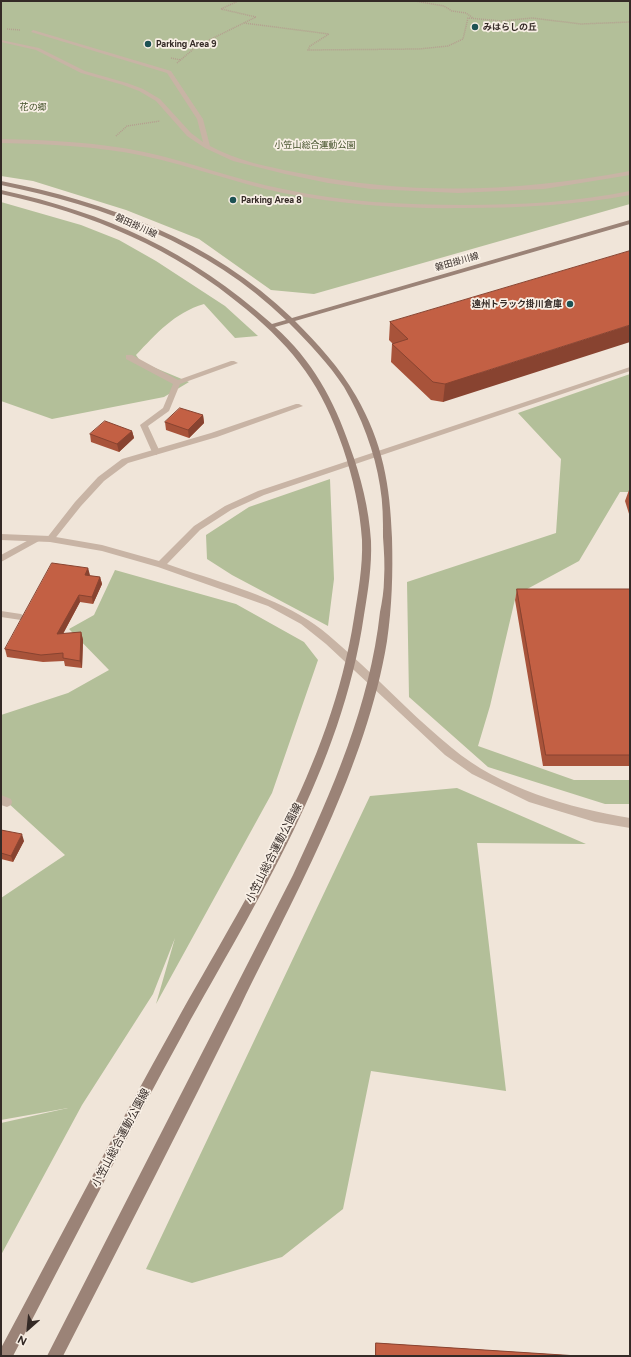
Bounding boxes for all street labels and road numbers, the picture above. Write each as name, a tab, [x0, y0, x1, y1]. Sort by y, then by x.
street label: 磐田掛川線	[113, 212, 159, 240]
street label: 磐田掛川線	[434, 251, 480, 273]
street label: 小笠山総合運動公園線	[243, 801, 305, 905]
street label: 小笠山総合運動公園線	[89, 1086, 153, 1190]

